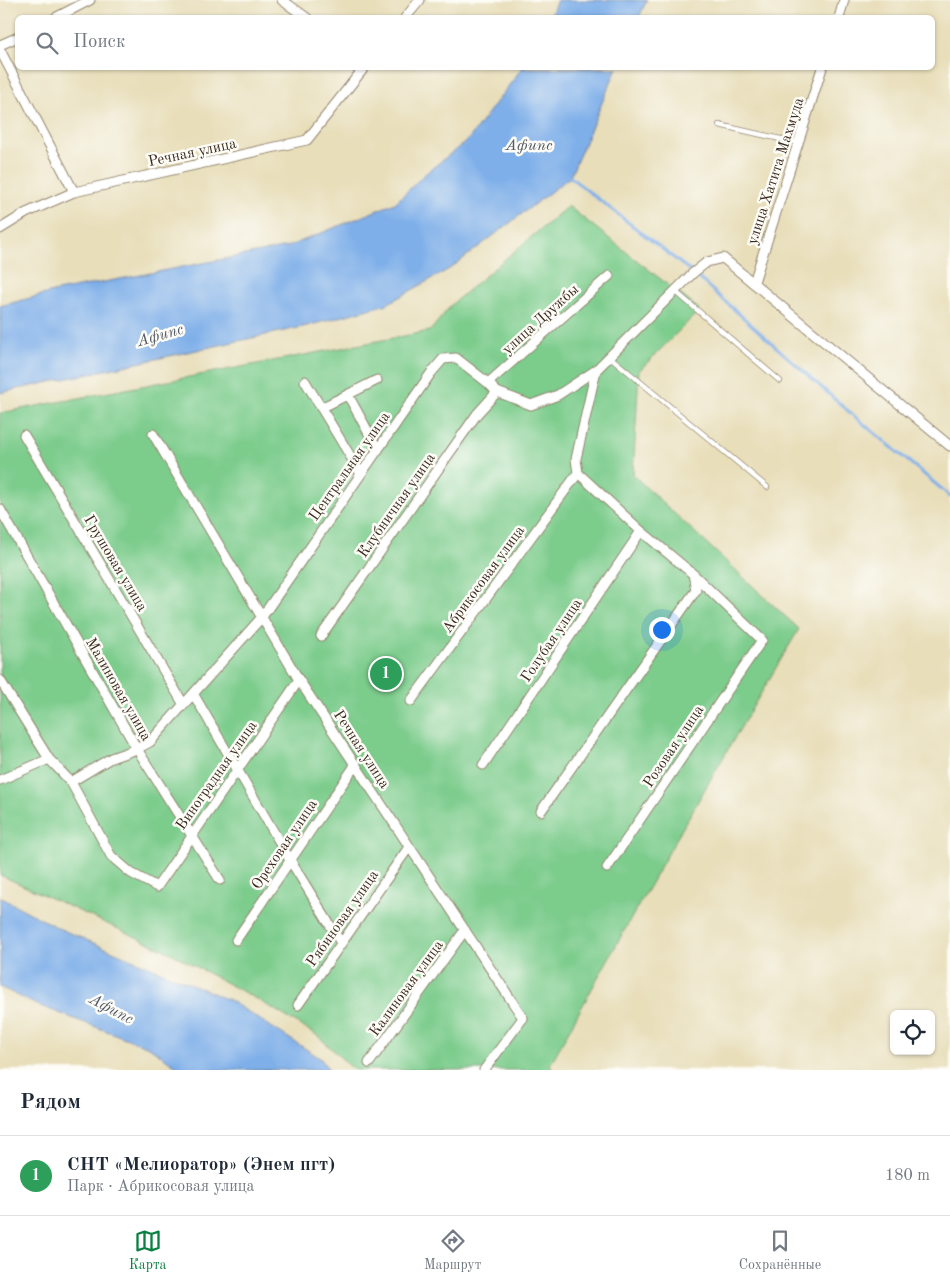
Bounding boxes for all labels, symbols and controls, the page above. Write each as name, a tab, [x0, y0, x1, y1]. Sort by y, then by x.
search box	[15, 15, 935, 70]
icon: search	[33, 29, 61, 57]
text: Поиск	[73, 33, 125, 52]
street label: улица Хатита Махмуда	[746, 96, 807, 247]
street label: Речная улица	[147, 137, 238, 170]
water label: Афипс	[504, 138, 553, 154]
street label: улица Дружбы	[500, 282, 582, 358]
water label: Афипс	[134, 322, 186, 350]
street label: Центральная улица	[307, 409, 394, 524]
street label: Клубничная улица	[356, 450, 439, 561]
street label: Грушовая улица	[80, 513, 150, 615]
street label: Абрикосовая улица	[440, 523, 528, 636]
street label: Голубая улица	[519, 596, 586, 685]
your location	[649, 617, 675, 643]
street label: Малиновая улица	[82, 636, 154, 744]
pin: 1	[370, 655, 402, 693]
street label: Розовая улица	[641, 702, 708, 791]
street label: Речная улица	[330, 708, 392, 792]
street label: Виноградная улица	[174, 718, 261, 833]
street label: Ореховая улица	[250, 797, 321, 893]
street label: Рябиновая улица	[304, 867, 382, 970]
street label: Калиновая улица	[367, 938, 447, 1040]
water label: Афипс	[85, 991, 136, 1028]
map controls	[890, 1010, 935, 1055]
button: locate	[890, 1010, 935, 1055]
text: Рядом	[20, 1092, 81, 1113]
text: СНТ «Мелиоратор» (Энем пгт)	[67, 1156, 335, 1175]
text: 1	[31, 1168, 41, 1184]
text: 180 m	[885, 1168, 930, 1184]
text: Парк · Абрикосовая улица	[67, 1179, 255, 1195]
tab: Карта	[129, 1227, 167, 1274]
tab: Маршрут	[424, 1227, 481, 1274]
tab: Сохранённые	[739, 1227, 821, 1274]

